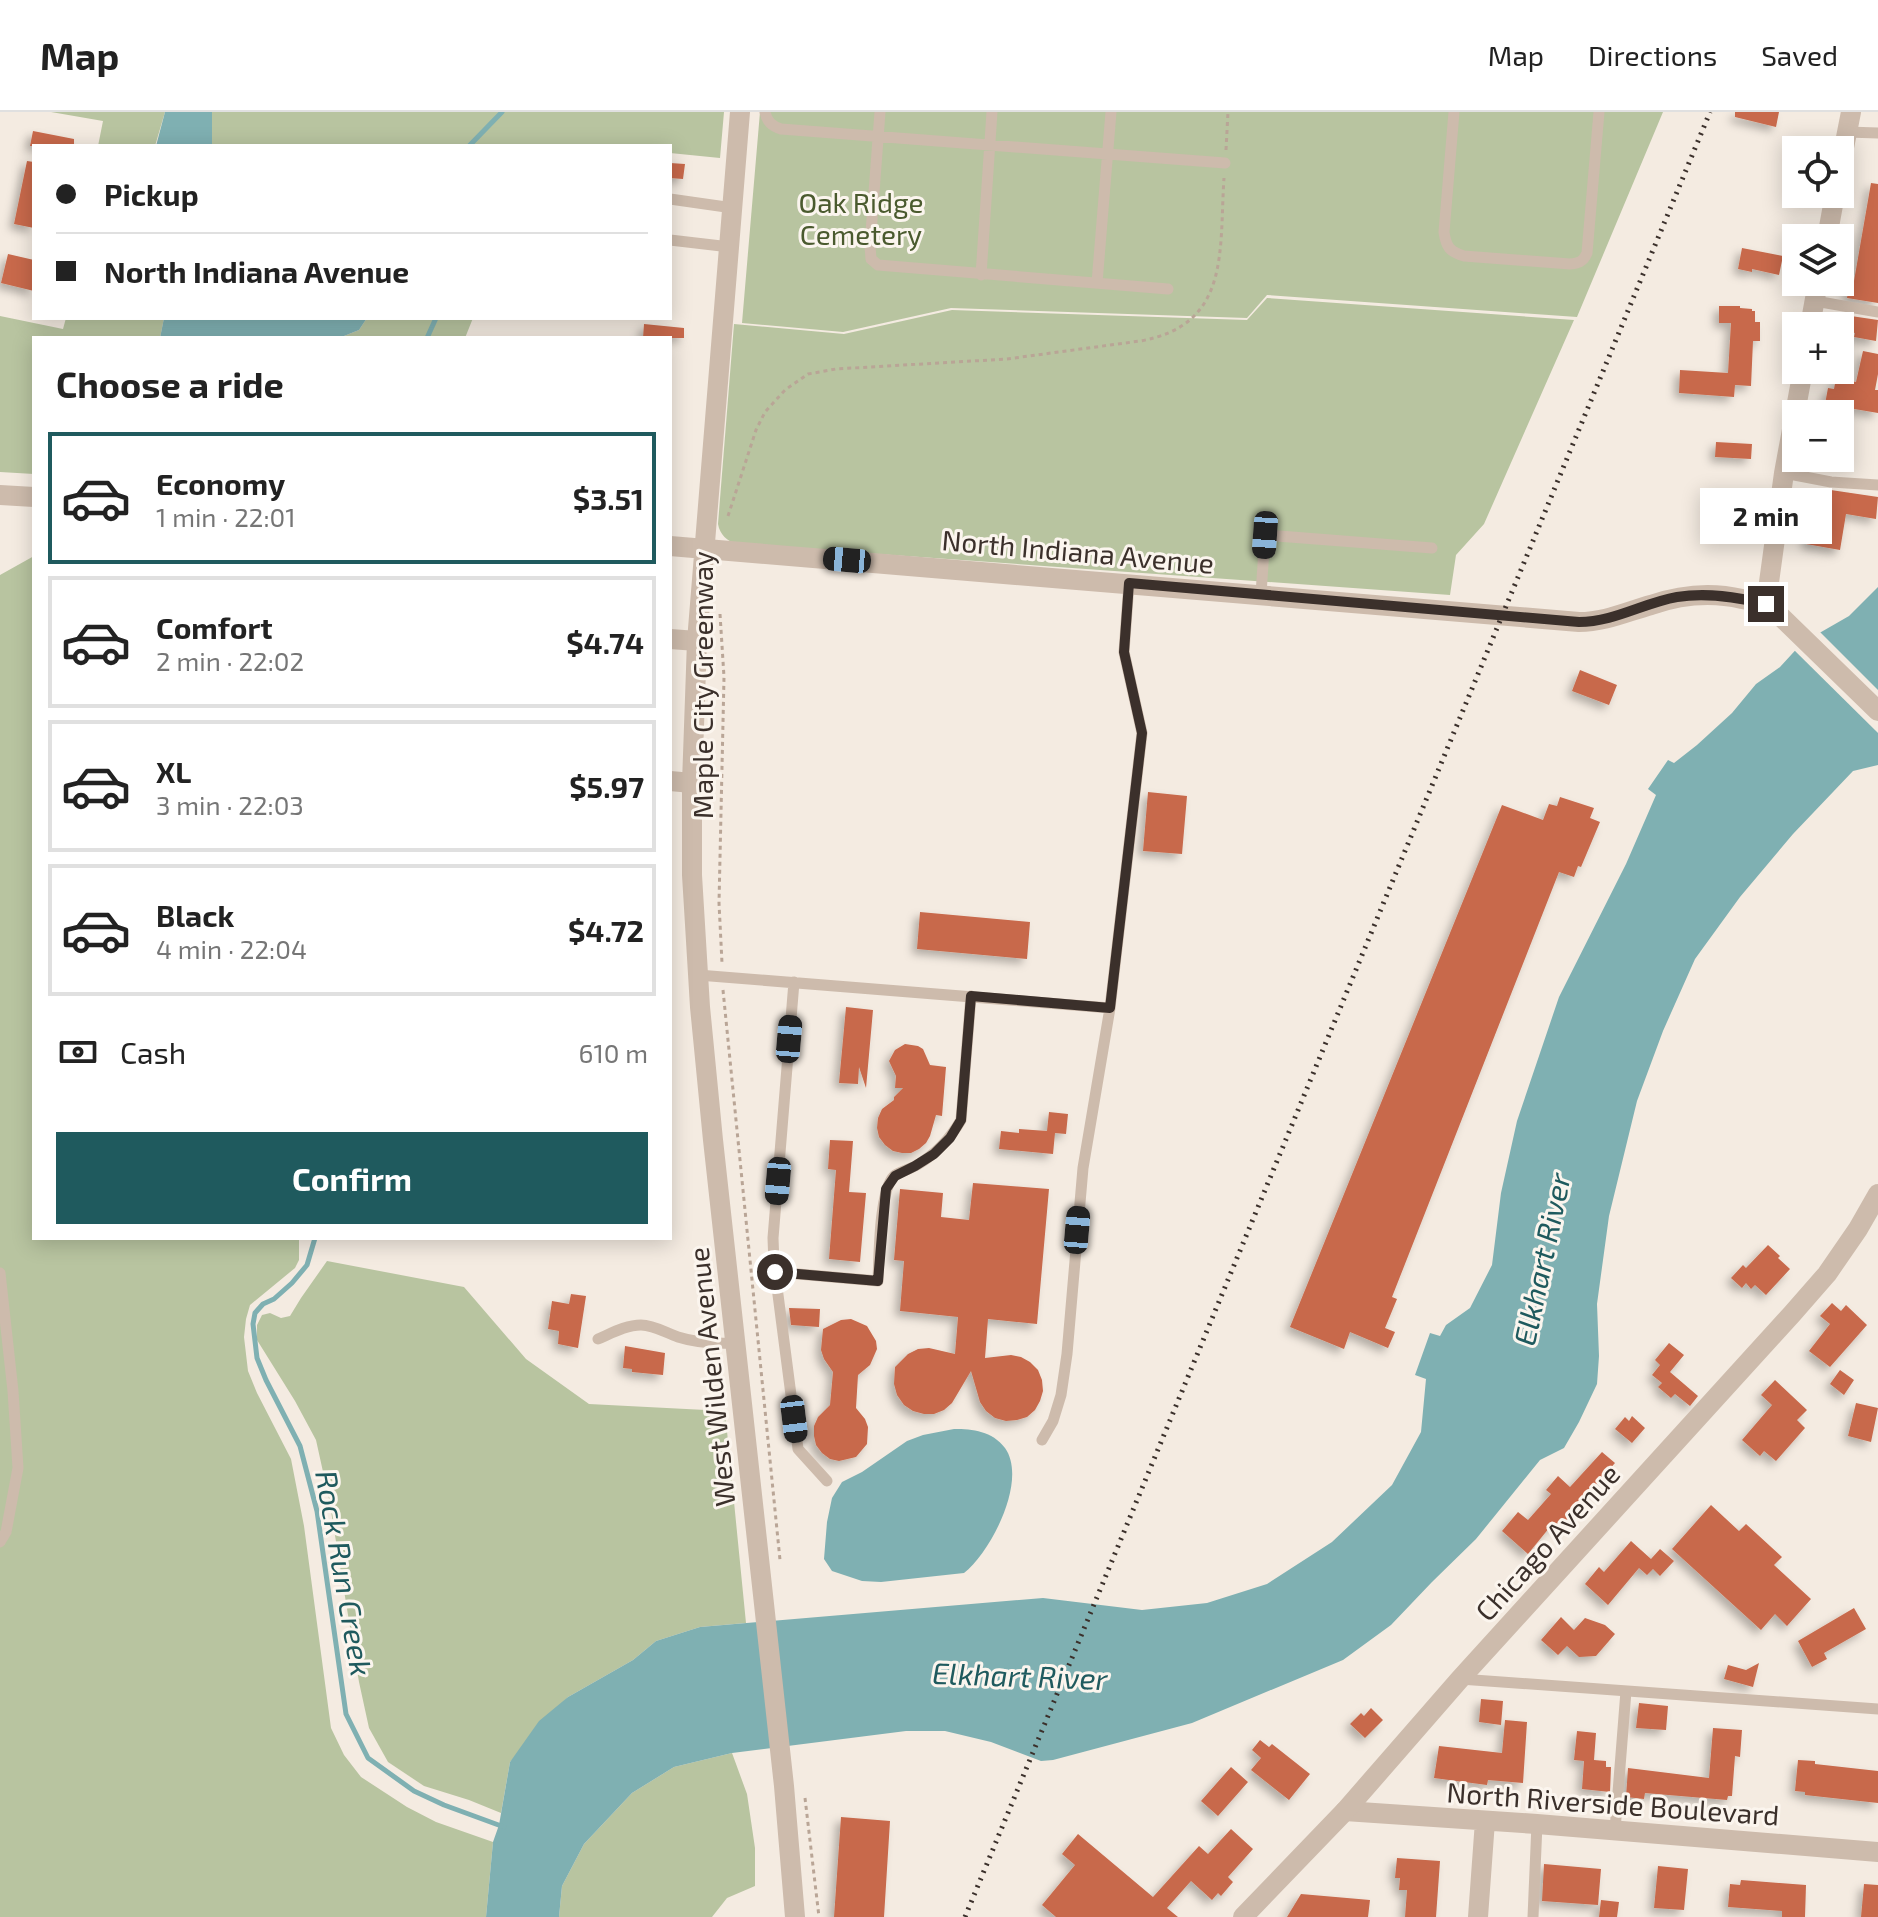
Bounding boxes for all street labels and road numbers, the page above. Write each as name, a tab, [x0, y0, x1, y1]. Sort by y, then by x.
street label: North Indiana Avenue	[941, 522, 1215, 580]
street label: Maple City Greenway	[685, 551, 719, 819]
street label: West Wilden Avenue	[680, 1246, 742, 1508]
street label: Chicago Avenue	[1468, 1457, 1626, 1627]
street label: North Riverside Boulevard	[1446, 1774, 1780, 1832]

